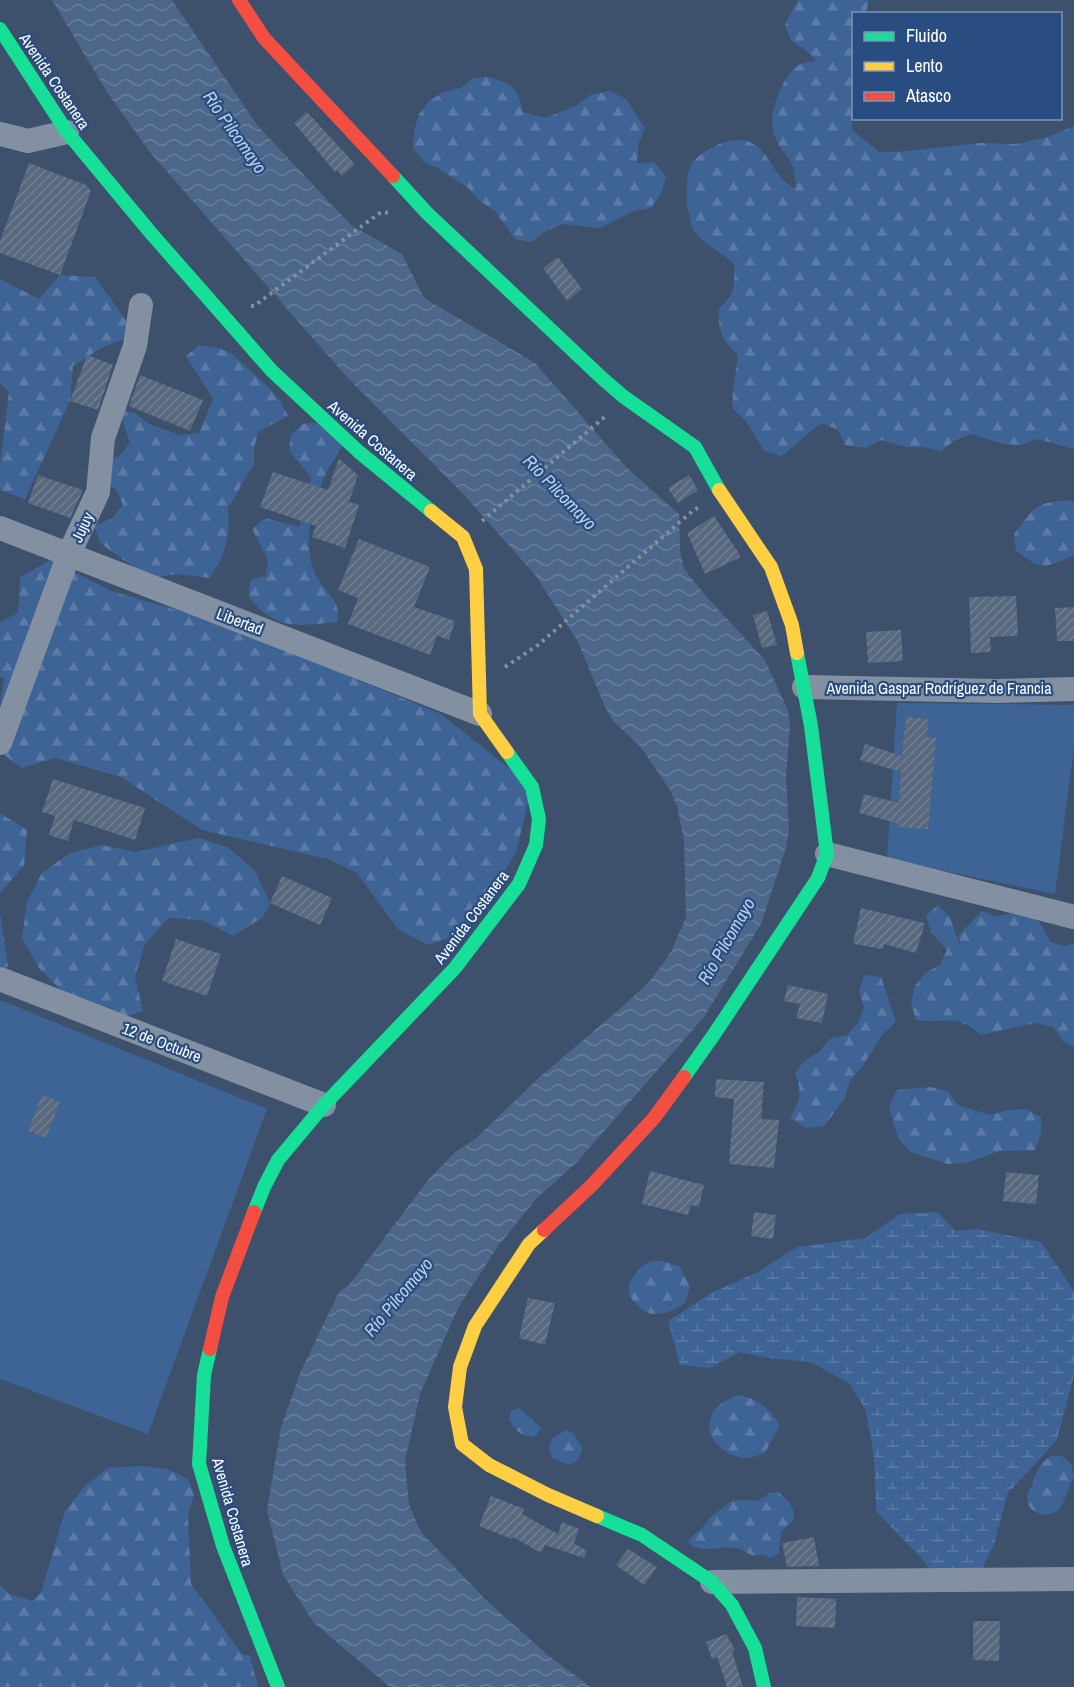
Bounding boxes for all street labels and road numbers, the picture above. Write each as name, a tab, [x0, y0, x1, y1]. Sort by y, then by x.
street label: Avenida Costanera	[14, 28, 96, 134]
street label: Avenida Costanera	[323, 394, 423, 486]
street label: Jujuy	[66, 508, 99, 546]
street label: Libertad	[214, 602, 266, 640]
street label: Avenida Gaspar Rodríguez de Francia	[825, 677, 1052, 699]
street label: Avenida Costanera	[428, 865, 514, 969]
street label: 12 de Octubre	[119, 1017, 205, 1067]
street label: Avenida Costanera	[207, 1454, 259, 1570]

